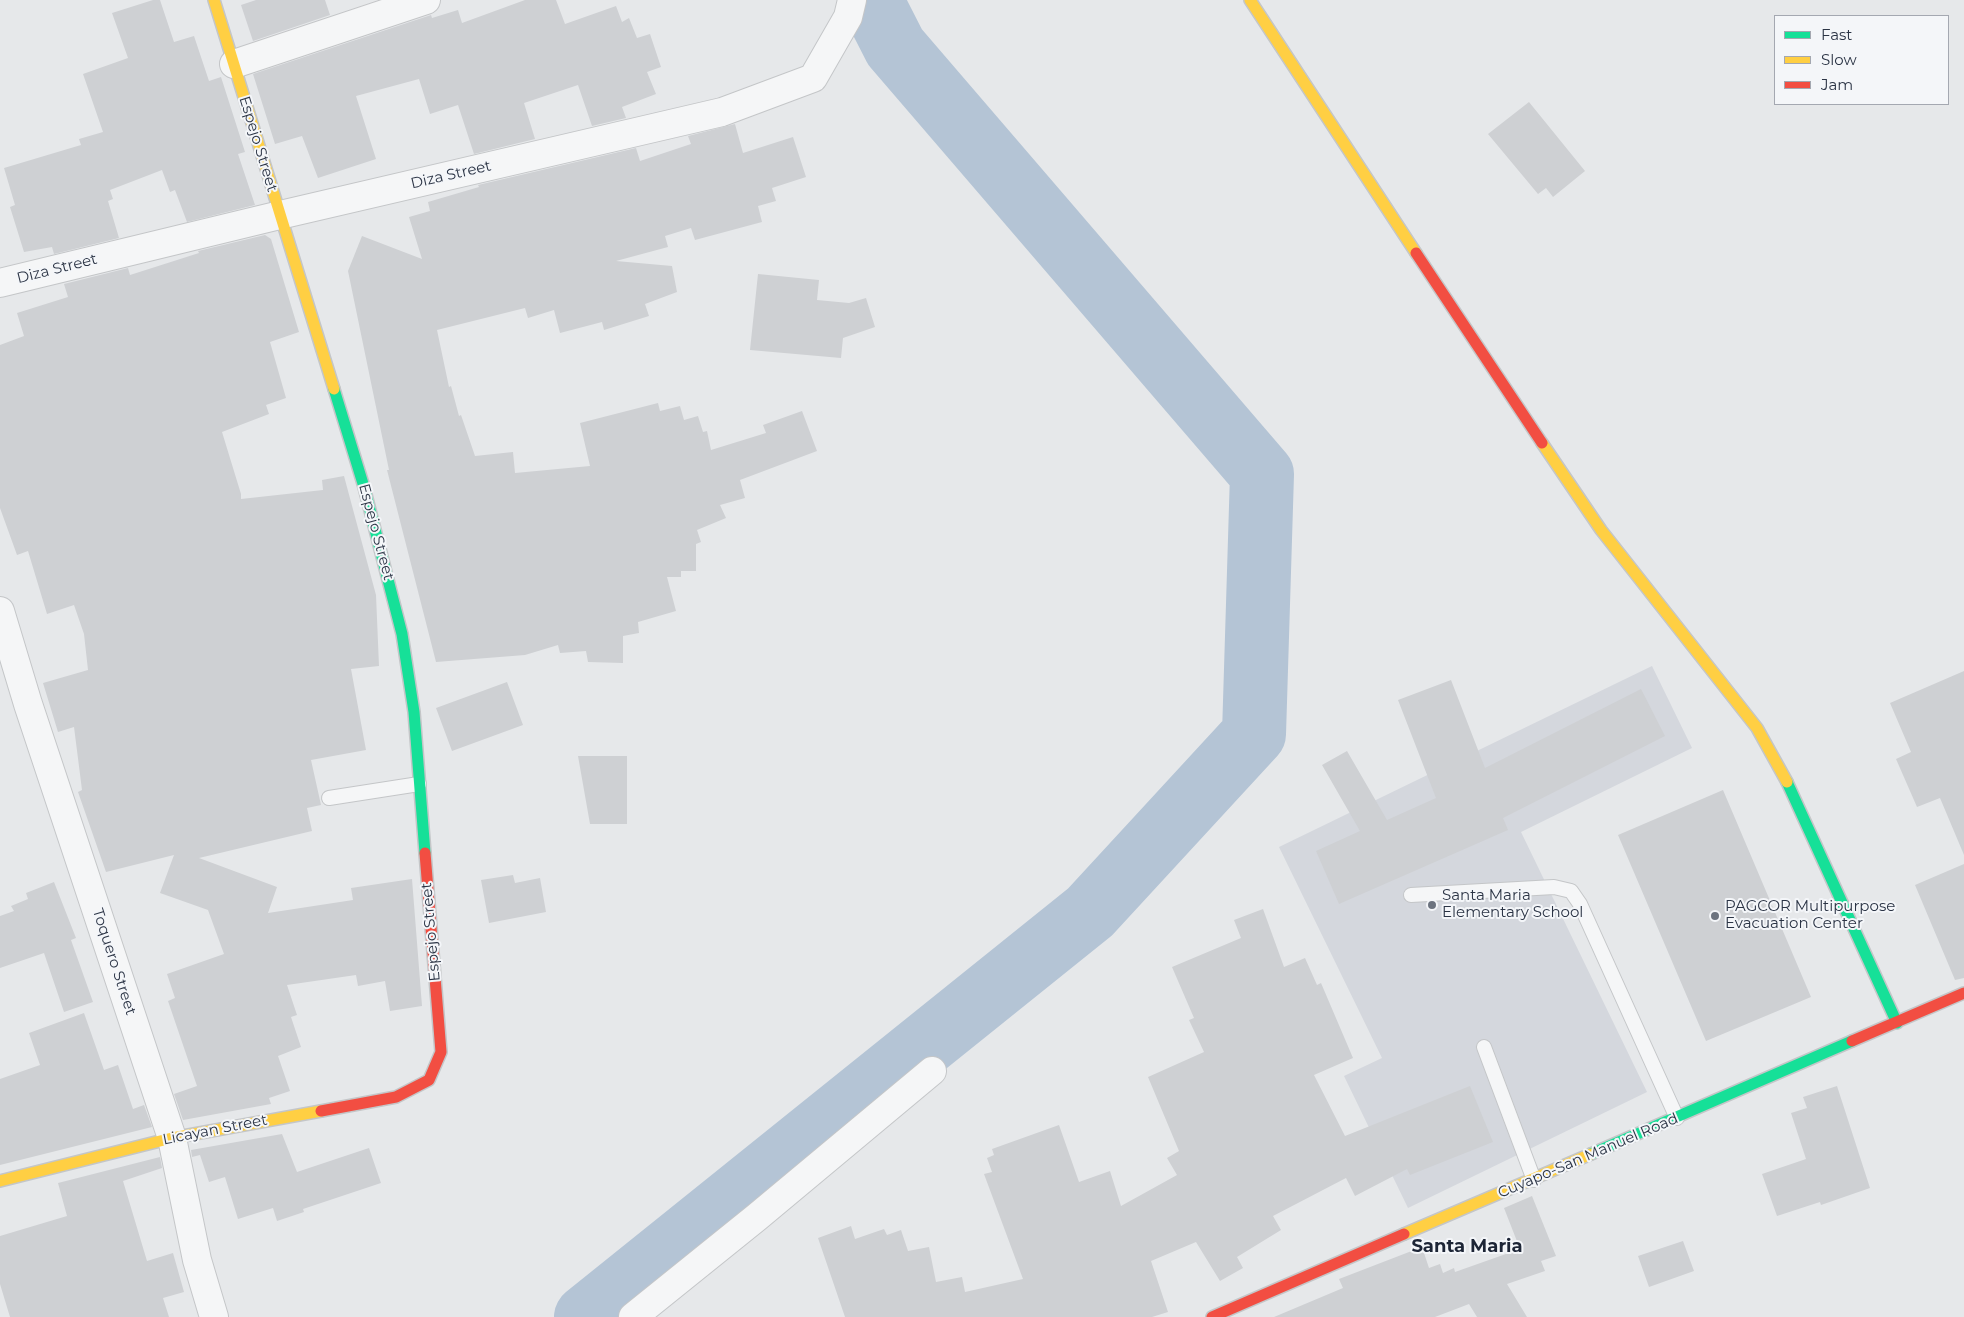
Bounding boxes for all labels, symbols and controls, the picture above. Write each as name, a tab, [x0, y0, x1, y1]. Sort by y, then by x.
legend	[1774, 15, 1949, 105]
text: Fast	[1821, 25, 1852, 44]
text: Slow	[1821, 50, 1857, 69]
text: Jam	[1821, 75, 1853, 94]
street label: Espejo Street	[235, 94, 281, 194]
street label: Diza Street	[409, 157, 493, 193]
street label: Diza Street	[15, 250, 99, 288]
street label: Espejo Street	[354, 482, 398, 582]
street label: Espejo Street	[418, 882, 444, 982]
place label: Santa Maria Elementary School	[1442, 887, 1583, 922]
place label: PAGCOR Multipurpose Evacuation Center	[1725, 898, 1895, 933]
marker: Santa Maria Elementary School	[1426, 899, 1438, 911]
street label: Toquero Street	[88, 906, 140, 1018]
marker: PAGCOR Multipurpose Evacuation Center	[1709, 910, 1721, 922]
street label: Cuyapo-San Manuel Road	[1495, 1110, 1681, 1202]
street label: Licayan Street	[161, 1111, 269, 1149]
district label: Santa Maria	[1411, 1236, 1523, 1258]

